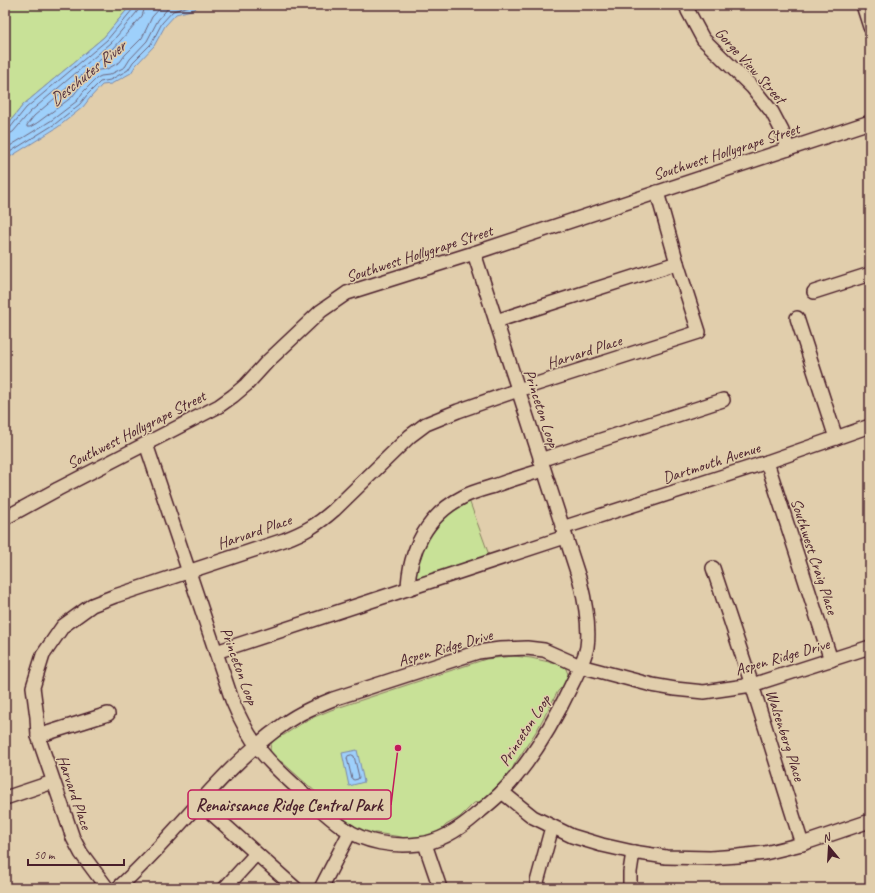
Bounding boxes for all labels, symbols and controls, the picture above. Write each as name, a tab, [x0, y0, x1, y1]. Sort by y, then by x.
street label: Gorge View Street	[711, 23, 792, 110]
water label: Deschutes River	[45, 34, 132, 110]
street label: Southwest Hollygrape Street	[651, 118, 804, 185]
street label: Southwest Hollygrape Street	[344, 220, 497, 287]
street label: Harvard Place	[544, 330, 626, 373]
street label: Princeton Loop	[519, 367, 563, 451]
street label: Southwest Hollygrape Street	[64, 386, 211, 474]
street label: Dartmouth Avenue	[660, 437, 764, 488]
street label: Southwest Craig Place	[786, 496, 843, 618]
street label: Harvard Place	[215, 509, 296, 554]
street label: Aspen Ridge Drive	[396, 624, 496, 671]
street label: Princeton Loop	[216, 625, 263, 709]
street label: Aspen Ridge Drive	[733, 633, 833, 680]
street label: Walsenberg Place	[761, 687, 810, 785]
street label: Princeton Loop	[494, 690, 556, 770]
street label: Harvard Place	[52, 753, 97, 834]
callout: Renaissance Ridge Central Park	[188, 790, 391, 819]
text: Renaissance Ridge Central Park	[196, 795, 384, 816]
north arrow	[809, 827, 849, 867]
text: N	[821, 829, 833, 845]
scale bar	[28, 841, 124, 867]
text: 50 m	[34, 847, 56, 863]

